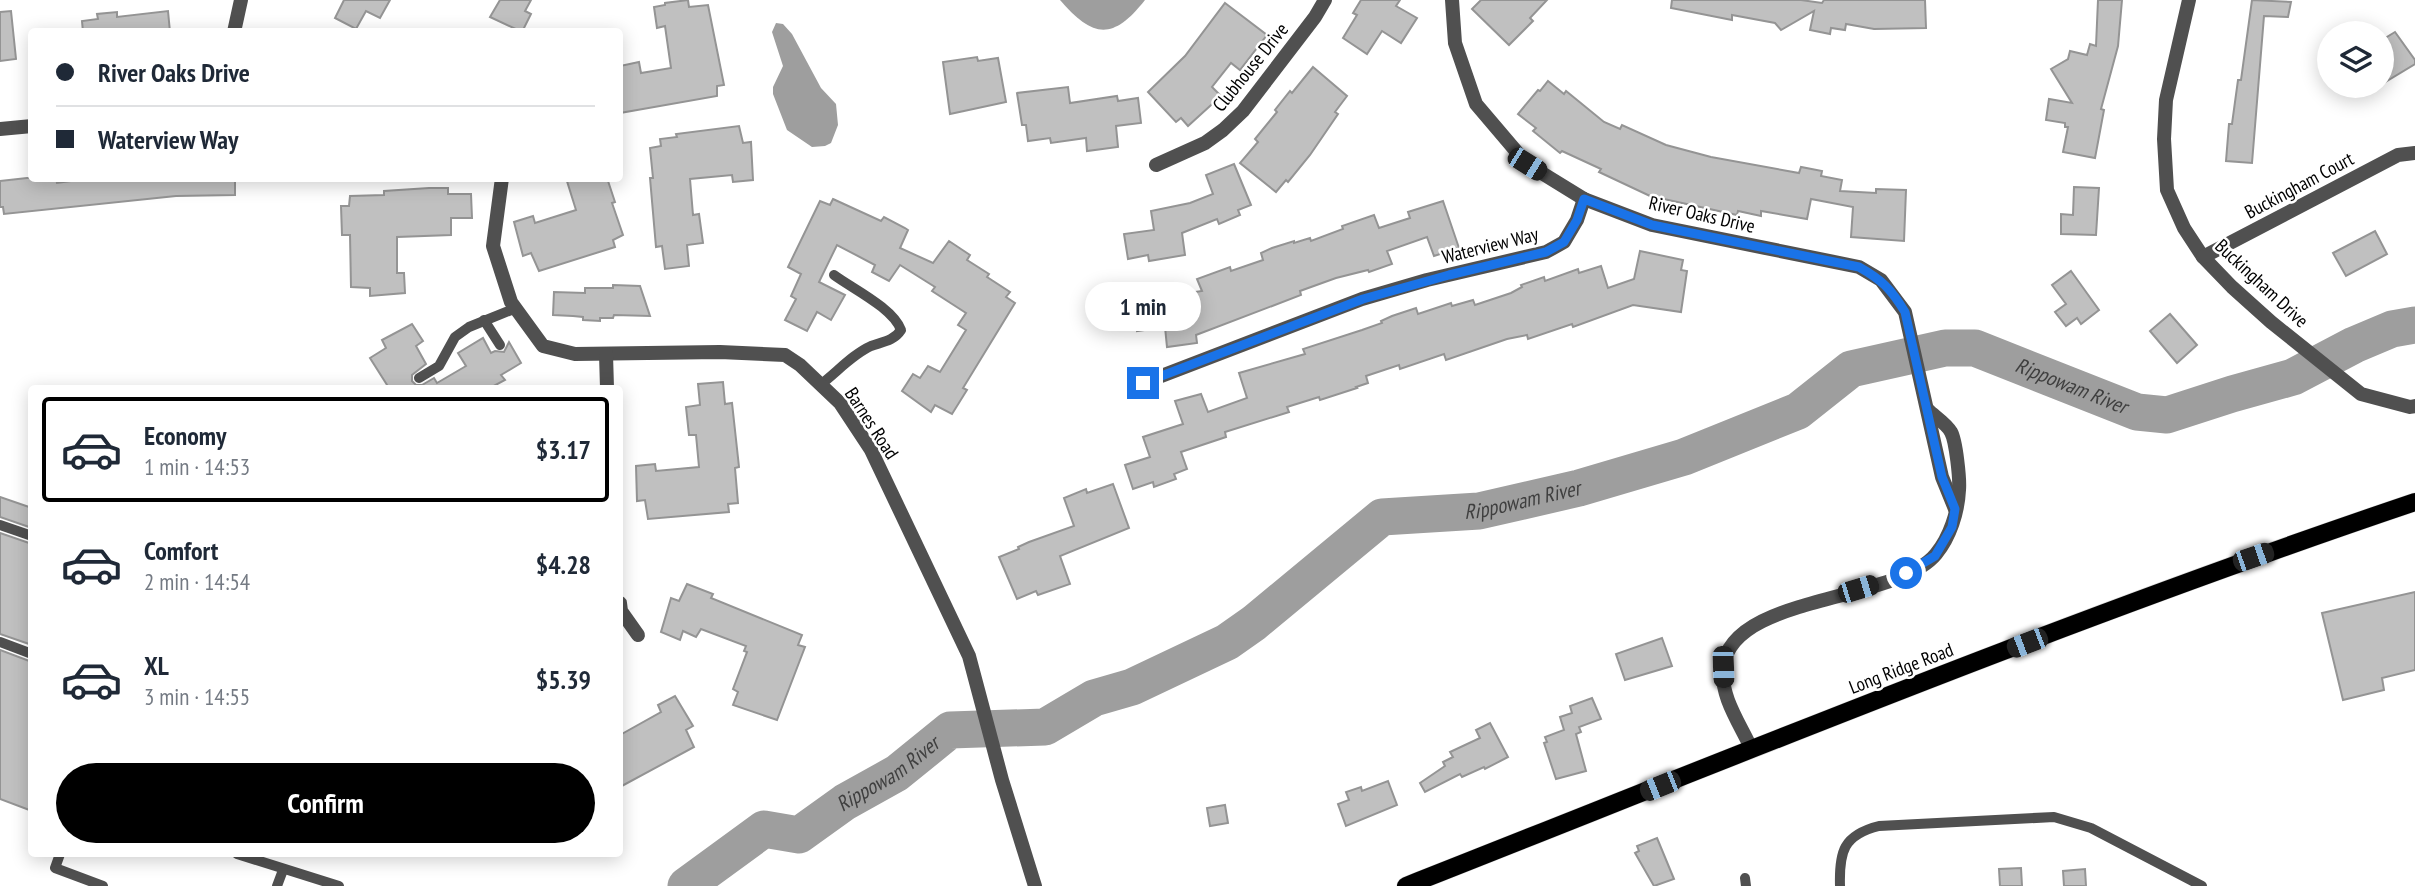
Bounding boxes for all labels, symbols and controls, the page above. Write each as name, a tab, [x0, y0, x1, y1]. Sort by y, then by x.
street label: Clubhouse Drive	[1207, 18, 1293, 116]
map controls	[2317, 21, 2394, 98]
button: layers	[2317, 21, 2394, 98]
text: River Oaks Drive	[98, 56, 250, 89]
text: Waterview Way	[98, 123, 238, 156]
car	[1504, 144, 1551, 184]
street label: Buckingham Court	[2240, 146, 2358, 224]
street label: River Oaks Drive	[1647, 190, 1757, 238]
street label: Waterview Way	[1439, 221, 1542, 269]
street label: Buckingham Drive	[2210, 234, 2314, 332]
callout: 1 min	[1085, 282, 1201, 330]
text: 1 min	[1120, 292, 1166, 321]
water label: Rippowam River	[2012, 351, 2134, 421]
route end	[1127, 367, 1159, 399]
street label: Barnes Road	[840, 383, 904, 463]
icon: car	[60, 418, 123, 481]
text: Economy	[144, 419, 226, 452]
text: $3.17	[536, 433, 591, 466]
text: 1 min · 14:53	[144, 452, 250, 481]
water label: Rippowam River	[1464, 473, 1586, 525]
icon: car	[60, 533, 123, 596]
text: Comfort	[144, 534, 218, 567]
car	[2230, 540, 2277, 574]
text: $4.28	[536, 548, 591, 581]
route start	[1890, 557, 1922, 589]
text: 2 min · 14:54	[144, 567, 250, 596]
car	[1835, 573, 1882, 605]
car	[2004, 626, 2051, 660]
street label: Long Ridge Road	[1845, 637, 1957, 699]
car	[1712, 646, 1735, 688]
icon: car	[60, 648, 123, 711]
text: XL	[144, 649, 169, 682]
text: $5.39	[536, 663, 591, 696]
text: 3 min · 14:55	[144, 682, 250, 711]
water label: Rippowam River	[831, 728, 947, 817]
button: Confirm	[56, 763, 595, 843]
car	[1637, 768, 1684, 804]

